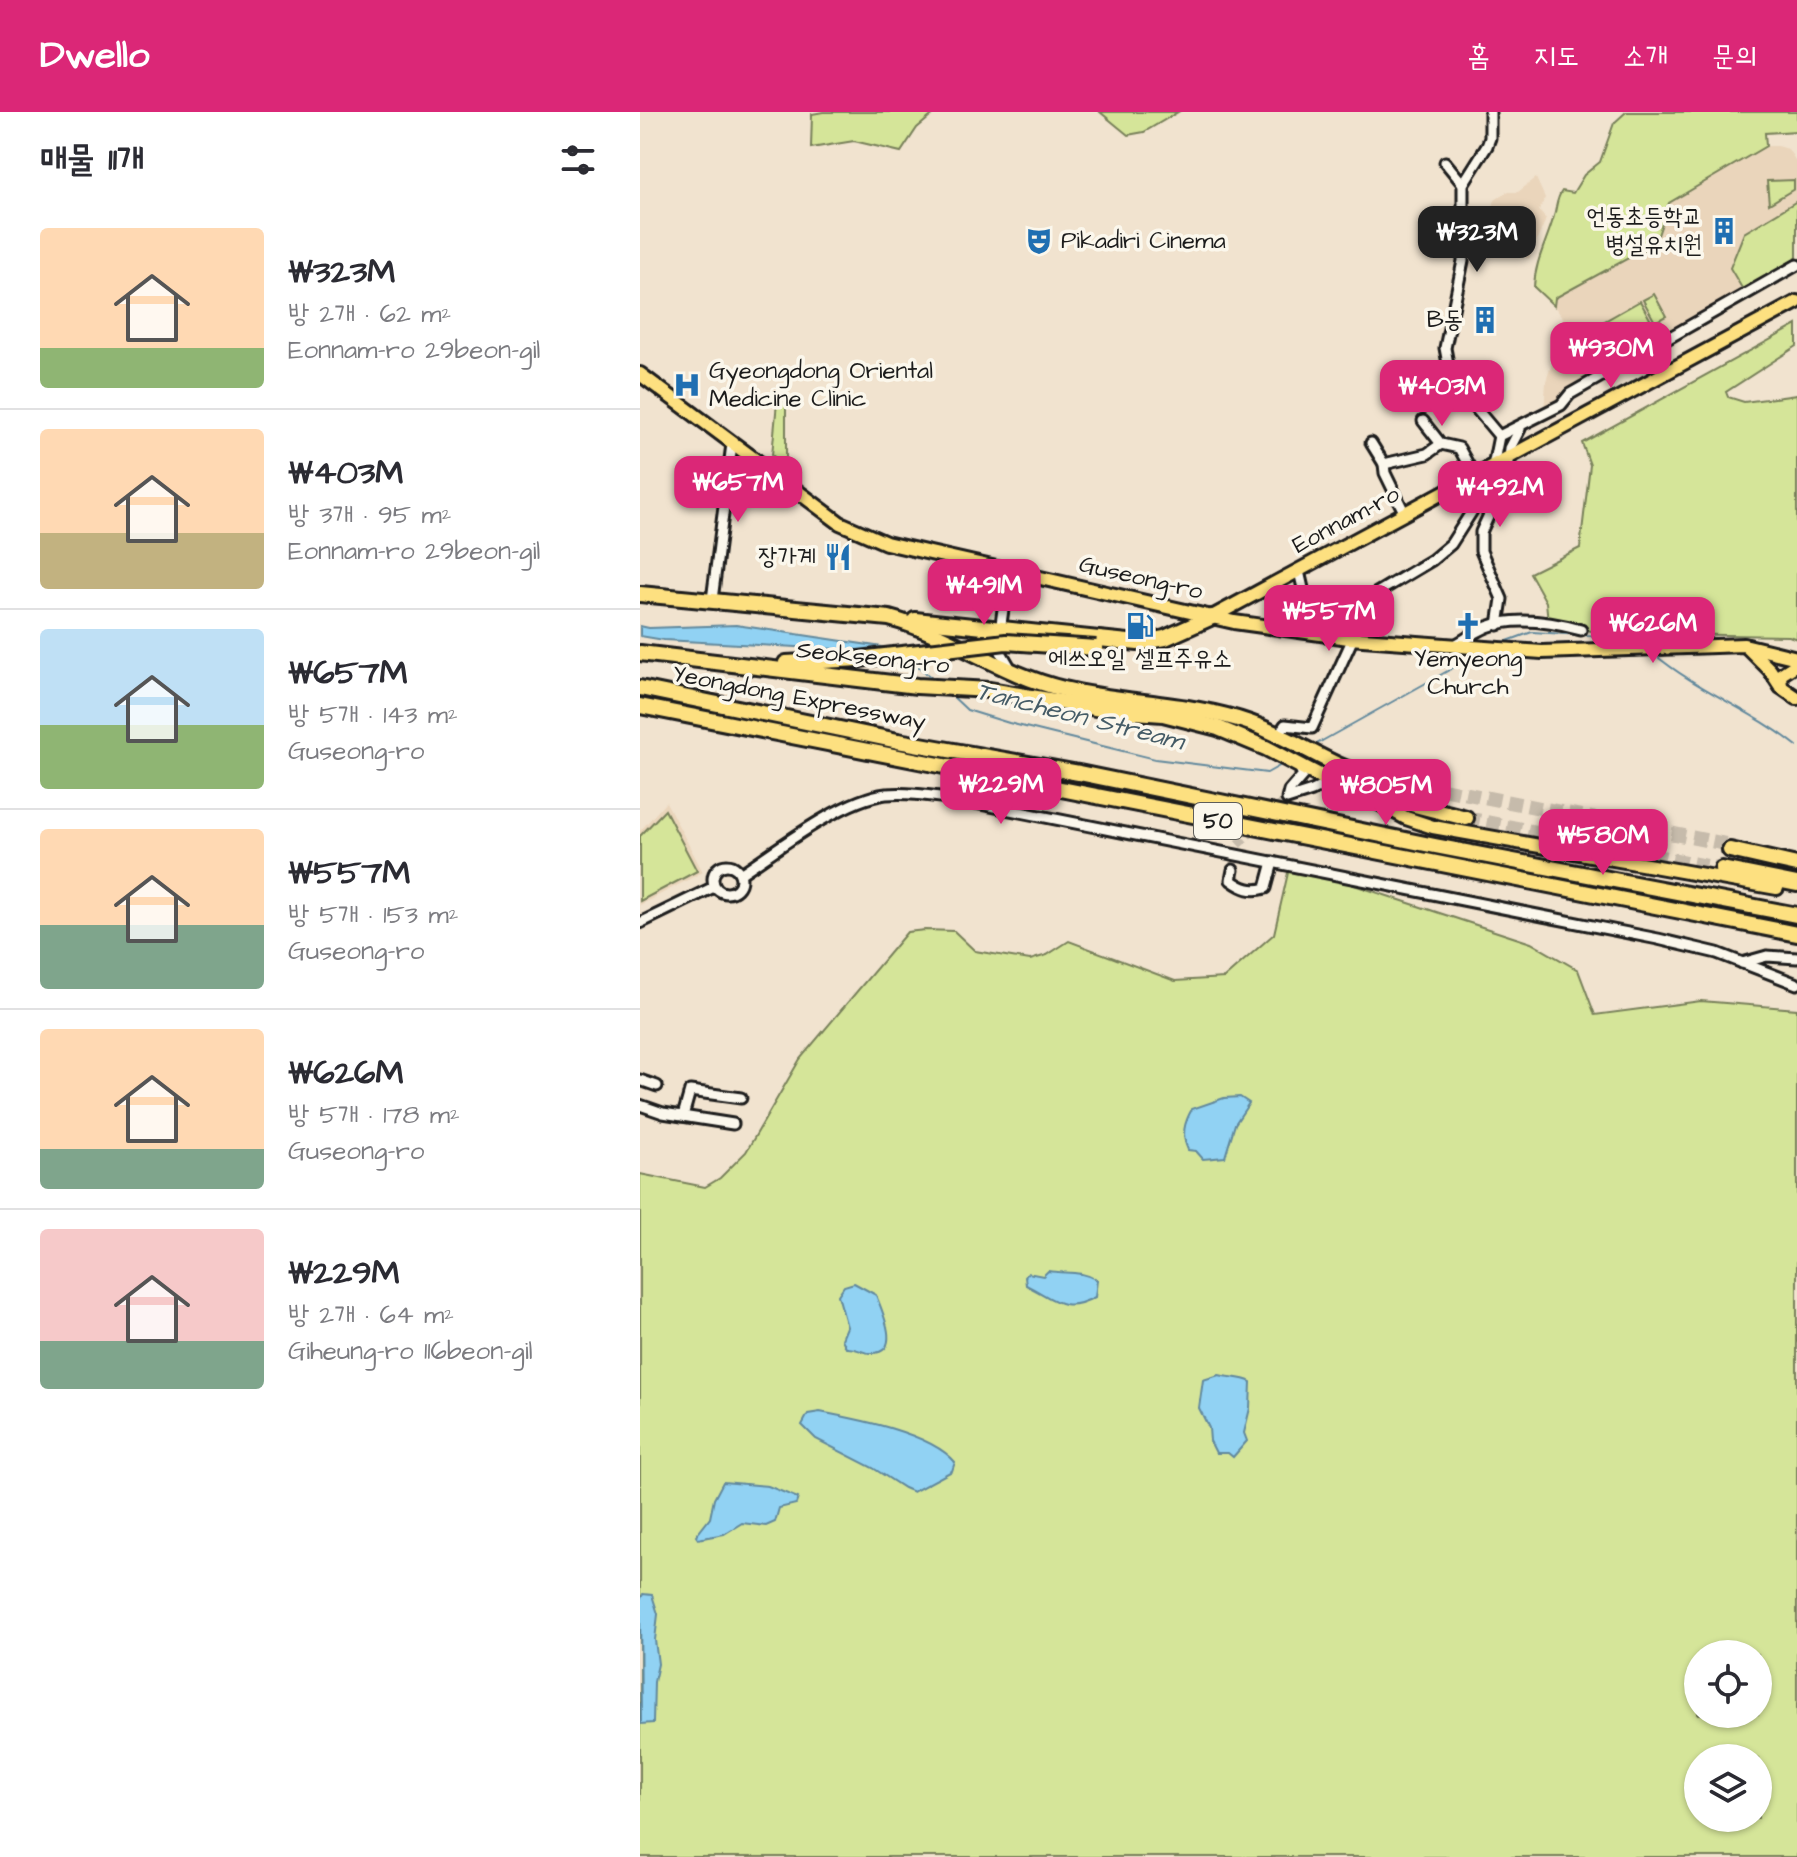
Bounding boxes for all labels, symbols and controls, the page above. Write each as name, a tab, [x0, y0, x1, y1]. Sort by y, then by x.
text: Dwello	[40, 30, 149, 82]
text: 홈	[1467, 37, 1490, 76]
text: 지도	[1534, 37, 1579, 76]
text: 소개	[1623, 37, 1668, 76]
text: 문의	[1712, 37, 1757, 76]
text: 매물 11개	[40, 136, 144, 184]
icon: filters	[556, 138, 600, 182]
place label: 언동초등학교 병설유치원	[1586, 200, 1702, 262]
pin: ₩323M	[1421, 206, 1533, 274]
text: ₩323M	[1436, 214, 1518, 250]
building icon: 언동초등학교 병설유치원	[1709, 216, 1739, 246]
place label: Pikadiri Cinema	[1061, 224, 1226, 258]
theatre icon: Pikadiri Cinema	[1024, 226, 1054, 256]
text: ₩323M	[288, 248, 395, 296]
icon: home	[104, 260, 200, 356]
text: 방 2개 · 62 m²	[288, 296, 451, 332]
place label: B동	[1427, 303, 1463, 337]
building icon: B동	[1470, 305, 1500, 335]
pin: ₩930M	[1555, 322, 1667, 390]
text: ₩930M	[1568, 330, 1654, 366]
text: Eonnam-ro 29beon-gil	[288, 332, 540, 368]
place label: Gyeongdong Oriental Medicine Clinic	[709, 354, 933, 416]
pin: ₩403M	[1386, 360, 1498, 428]
text: ₩403M	[1398, 368, 1486, 404]
hospital icon: Gyeongdong Oriental Medicine Clinic	[672, 370, 702, 400]
text: ₩403M	[288, 449, 403, 497]
pin: ₩657M	[682, 456, 794, 524]
icon: home	[104, 461, 200, 557]
pin: ₩492M	[1444, 461, 1556, 529]
text: ₩657M	[692, 464, 784, 500]
text: ₩492M	[1456, 469, 1544, 505]
street label: Eonnam-ro	[1286, 477, 1406, 562]
text: 방 3개 · 95 m²	[288, 497, 452, 533]
text: Eonnam-ro 29beon-gil	[288, 533, 540, 569]
place label: 장가계	[758, 540, 816, 574]
restaurant icon: 장가계	[823, 542, 853, 572]
street label: Guseong-ro	[1076, 547, 1207, 610]
pin: ₩491M	[928, 559, 1040, 627]
text: ₩491M	[946, 567, 1022, 603]
pin: ₩557M	[1273, 585, 1385, 653]
text: ₩557M	[1282, 593, 1376, 629]
pin: ₩626M	[1597, 597, 1709, 665]
text: ₩626M	[1609, 605, 1697, 641]
fuel station icon: 에쓰오일 셀프주유소	[1125, 611, 1155, 641]
church icon: Yemyeong Church	[1453, 611, 1483, 641]
street label: Seokseong-ro	[795, 633, 952, 684]
place label: 에쓰오일 셀프주유소	[1048, 642, 1232, 676]
place label: Yemyeong Church	[1414, 642, 1522, 704]
text: ₩657M	[288, 649, 408, 697]
street label: Yeongdong Expressway	[669, 657, 929, 740]
icon: home	[104, 661, 200, 757]
water label: Tancheon Stream	[972, 673, 1190, 760]
text: 방 5개 · 143 m²	[288, 697, 458, 733]
text: Guseong-ro	[288, 733, 424, 769]
pin: ₩229M	[945, 758, 1057, 826]
pin: ₩805M	[1330, 759, 1442, 827]
text: ₩229M	[958, 766, 1044, 802]
text: ₩805M	[1340, 767, 1432, 803]
road number: 50	[1194, 803, 1242, 839]
pin: ₩580M	[1547, 809, 1659, 877]
text: ₩580M	[1557, 817, 1649, 853]
text: ₩557M	[288, 849, 411, 897]
icon: home	[104, 861, 200, 957]
text: 방 5개 · 153 m²	[288, 897, 459, 933]
text: Guseong-ro	[288, 933, 424, 969]
text: ₩626M	[288, 1049, 404, 1097]
icon: home	[104, 1061, 200, 1157]
text: 방 5개 · 178 m²	[288, 1097, 460, 1133]
text: Guseong-ro	[288, 1133, 424, 1169]
text: ₩229M	[288, 1249, 400, 1297]
icon: home	[104, 1261, 200, 1357]
text: 방 2개 · 64 m²	[288, 1297, 454, 1333]
text: Giheung-ro 116beon-gil	[288, 1333, 533, 1369]
map controls	[1684, 1640, 1772, 1832]
button: locate	[1684, 1640, 1772, 1728]
button: layers	[1684, 1744, 1772, 1832]

